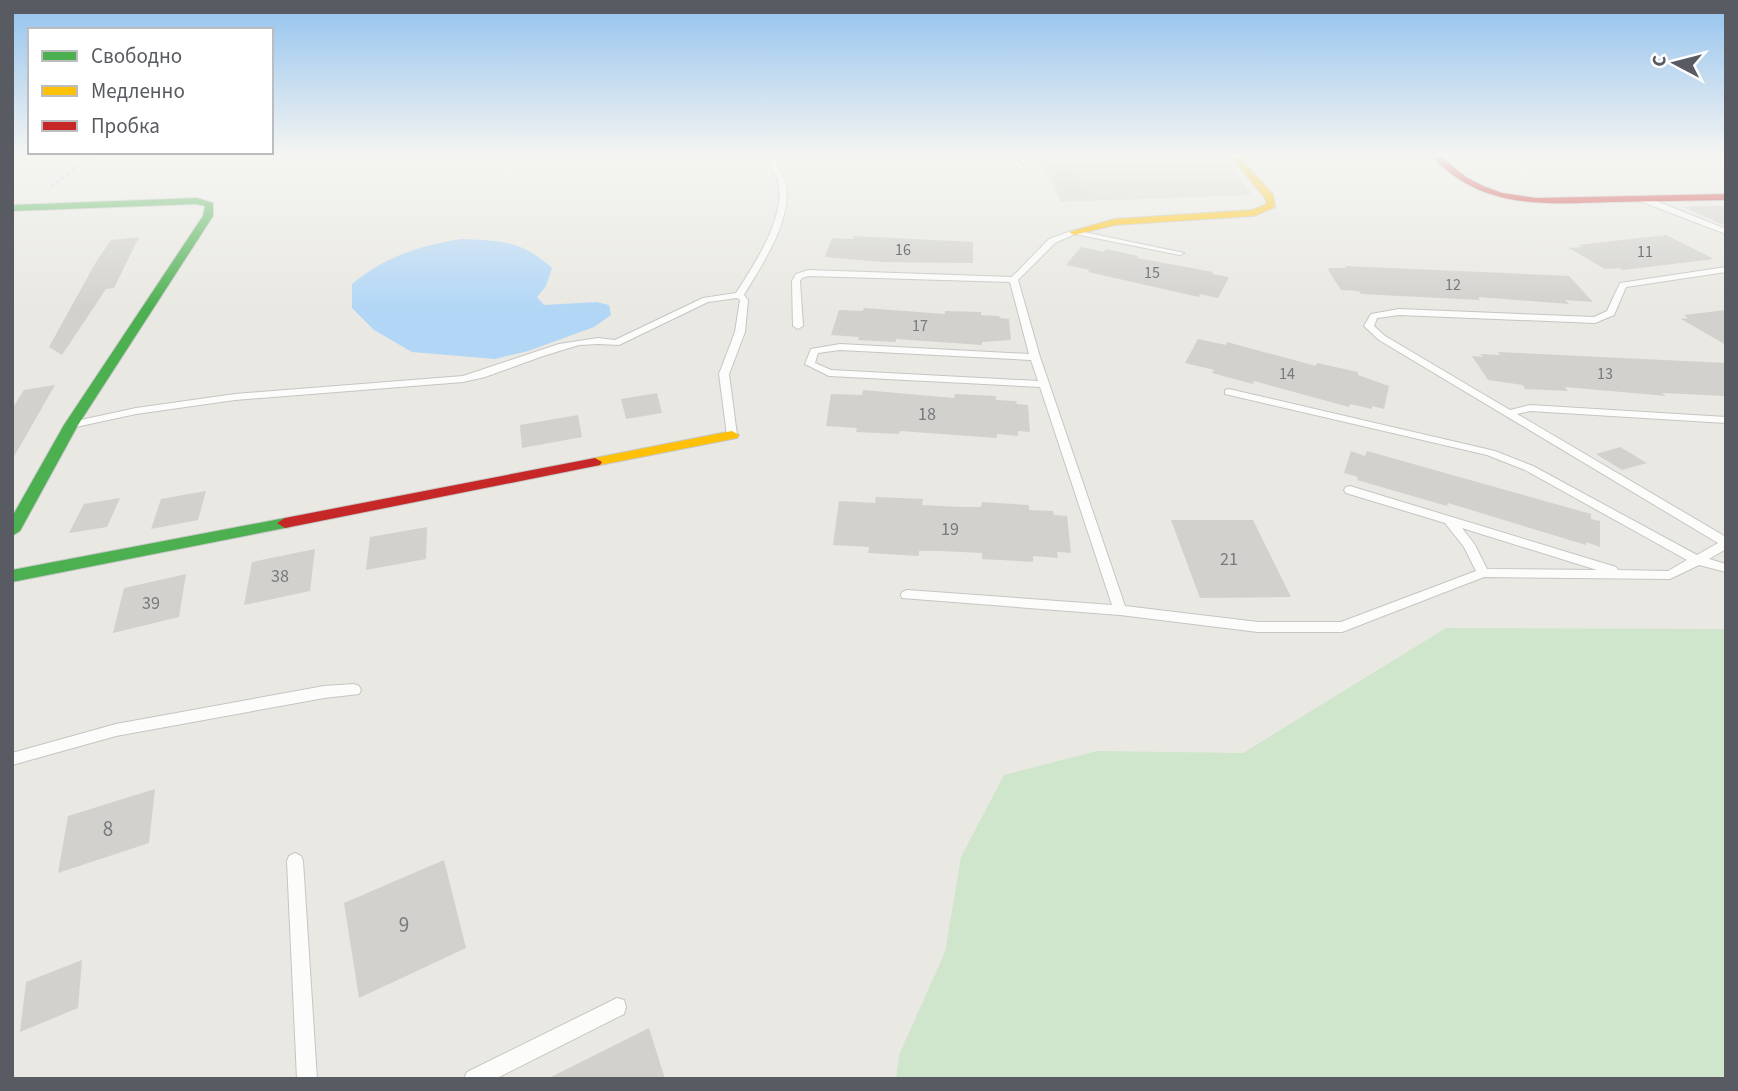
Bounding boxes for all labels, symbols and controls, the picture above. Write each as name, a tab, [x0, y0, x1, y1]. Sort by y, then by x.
legend	[28, 28, 273, 154]
north arrow	[1640, 28, 1710, 98]
text: Свободно	[91, 41, 182, 71]
text: С	[1646, 54, 1674, 68]
text: Медленно	[91, 76, 185, 106]
text: Пробка	[91, 111, 160, 141]
house number: 16	[895, 239, 911, 261]
house number: 11	[1637, 241, 1653, 263]
house number: 15	[1144, 262, 1160, 284]
house number: 12	[1445, 274, 1461, 296]
house number: 17	[912, 315, 928, 337]
house number: 14	[1279, 363, 1295, 385]
house number: 13	[1597, 363, 1613, 385]
house number: 18	[918, 402, 936, 427]
house number: 19	[941, 517, 959, 542]
house number: 21	[1220, 547, 1238, 572]
house number: 38	[271, 564, 289, 589]
house number: 39	[142, 591, 160, 616]
house number: 8	[103, 814, 113, 844]
house number: 9	[399, 910, 409, 940]

